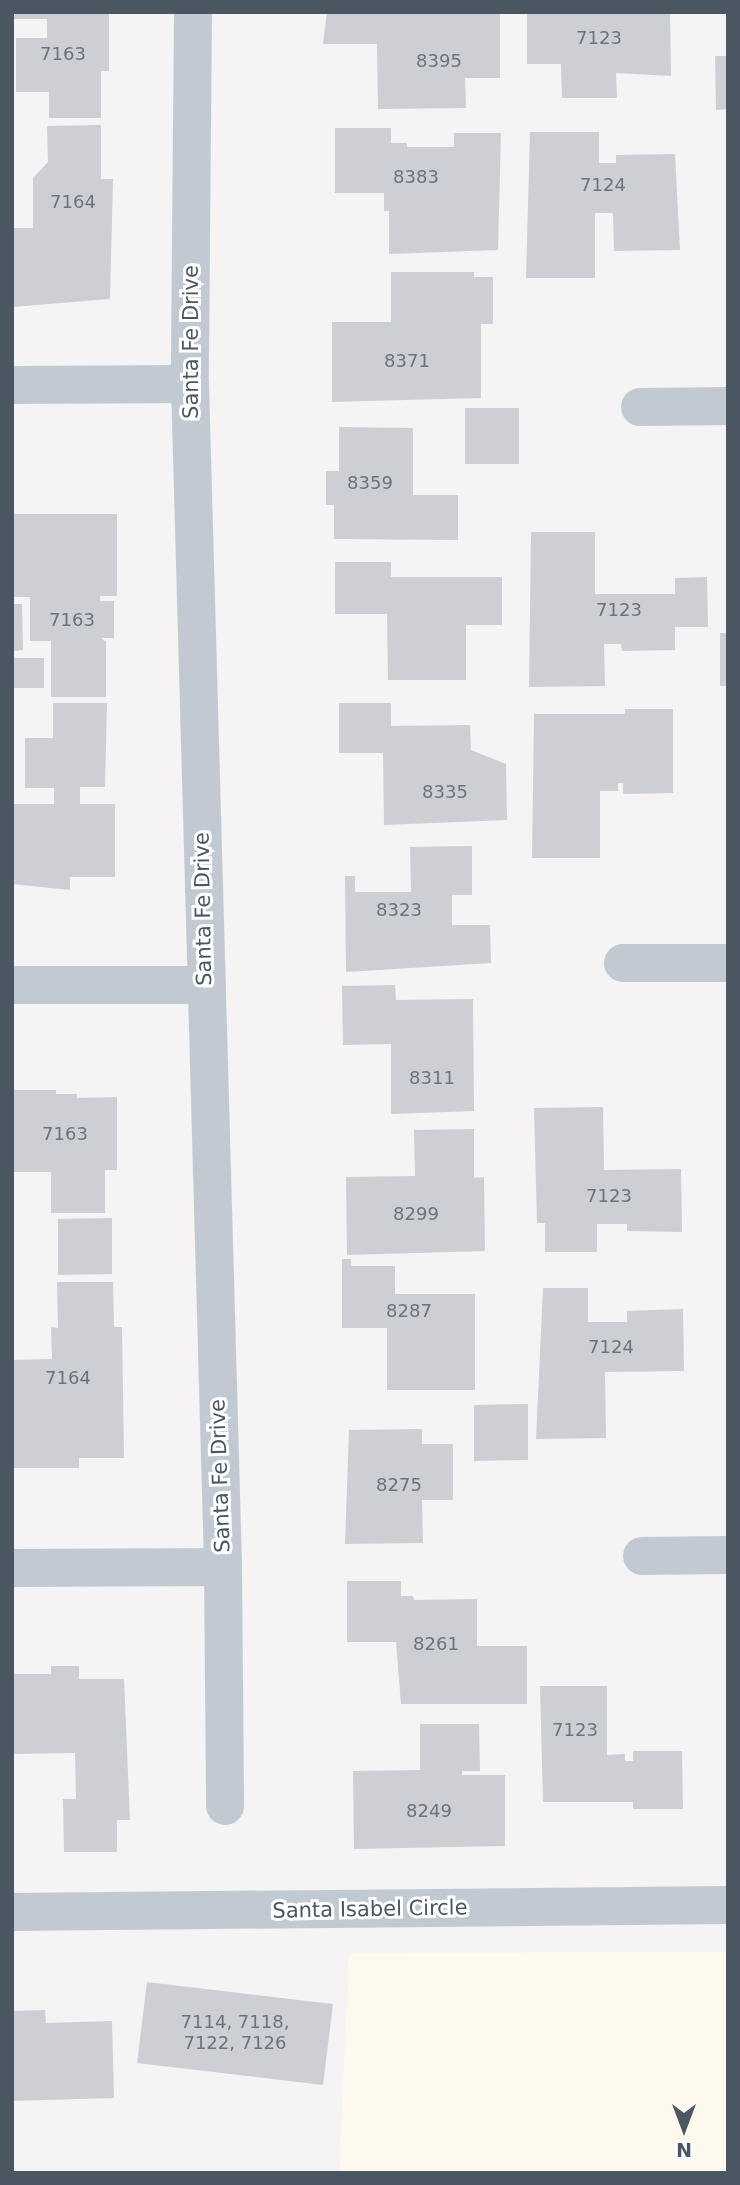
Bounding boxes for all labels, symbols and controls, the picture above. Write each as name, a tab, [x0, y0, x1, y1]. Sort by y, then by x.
house number: 7123	[576, 27, 622, 49]
house number: 7163	[40, 43, 86, 65]
house number: 8395	[416, 50, 462, 72]
house number: 8383	[393, 166, 439, 188]
house number: 7124	[580, 174, 626, 196]
house number: 7164	[50, 191, 96, 213]
street label: Santa Fe Drive	[178, 265, 204, 419]
house number: 8371	[384, 350, 430, 372]
house number: 8359	[347, 472, 393, 494]
house number: 7123	[596, 599, 642, 621]
house number: 7163	[49, 609, 95, 631]
house number: 8335	[422, 781, 468, 803]
street label: Santa Fe Drive	[189, 832, 217, 986]
house number: 8323	[376, 899, 422, 921]
house number: 8311	[409, 1067, 455, 1089]
house number: 7163	[42, 1123, 88, 1145]
house number: 7123	[586, 1185, 632, 1207]
house number: 8299	[393, 1203, 439, 1225]
house number: 8287	[386, 1300, 432, 1322]
house number: 7124	[588, 1336, 634, 1358]
house number: 7164	[45, 1367, 91, 1389]
street label: Santa Fe Drive	[205, 1399, 235, 1553]
house number: 8275	[376, 1474, 422, 1496]
house number: 8261	[413, 1633, 459, 1655]
house number: 7123	[552, 1719, 598, 1741]
house number: 8249	[406, 1800, 452, 1822]
street label: Santa Isabel Circle	[272, 1895, 468, 1923]
house number: 7114, 7118, 7122, 7126	[181, 2012, 289, 2054]
north arrow	[649, 2094, 719, 2164]
text: N	[676, 2139, 692, 2161]

